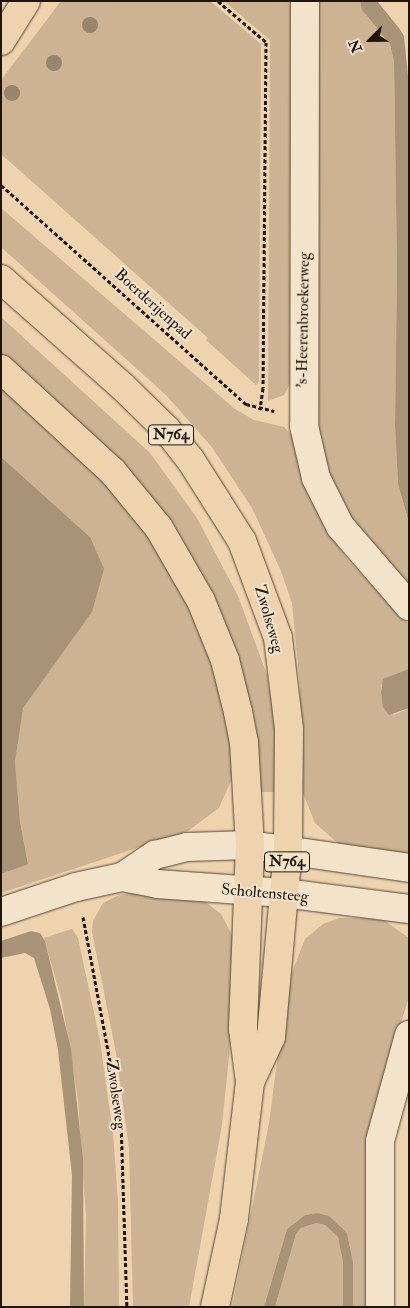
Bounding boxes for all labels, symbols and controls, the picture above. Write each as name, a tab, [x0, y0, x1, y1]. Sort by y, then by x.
north arrow	[345, 15, 395, 65]
text: N	[345, 37, 366, 55]
street label: 's-Heerenbroekerweg	[292, 252, 314, 388]
street label: Boerderijenpad	[111, 265, 195, 343]
road number: N764	[147, 422, 195, 448]
street label: Zwolseweg	[250, 583, 288, 655]
road number: N764	[263, 850, 311, 874]
street label: Scholtensteeg	[221, 880, 309, 906]
street label: Zwolseweg	[102, 1059, 130, 1131]

